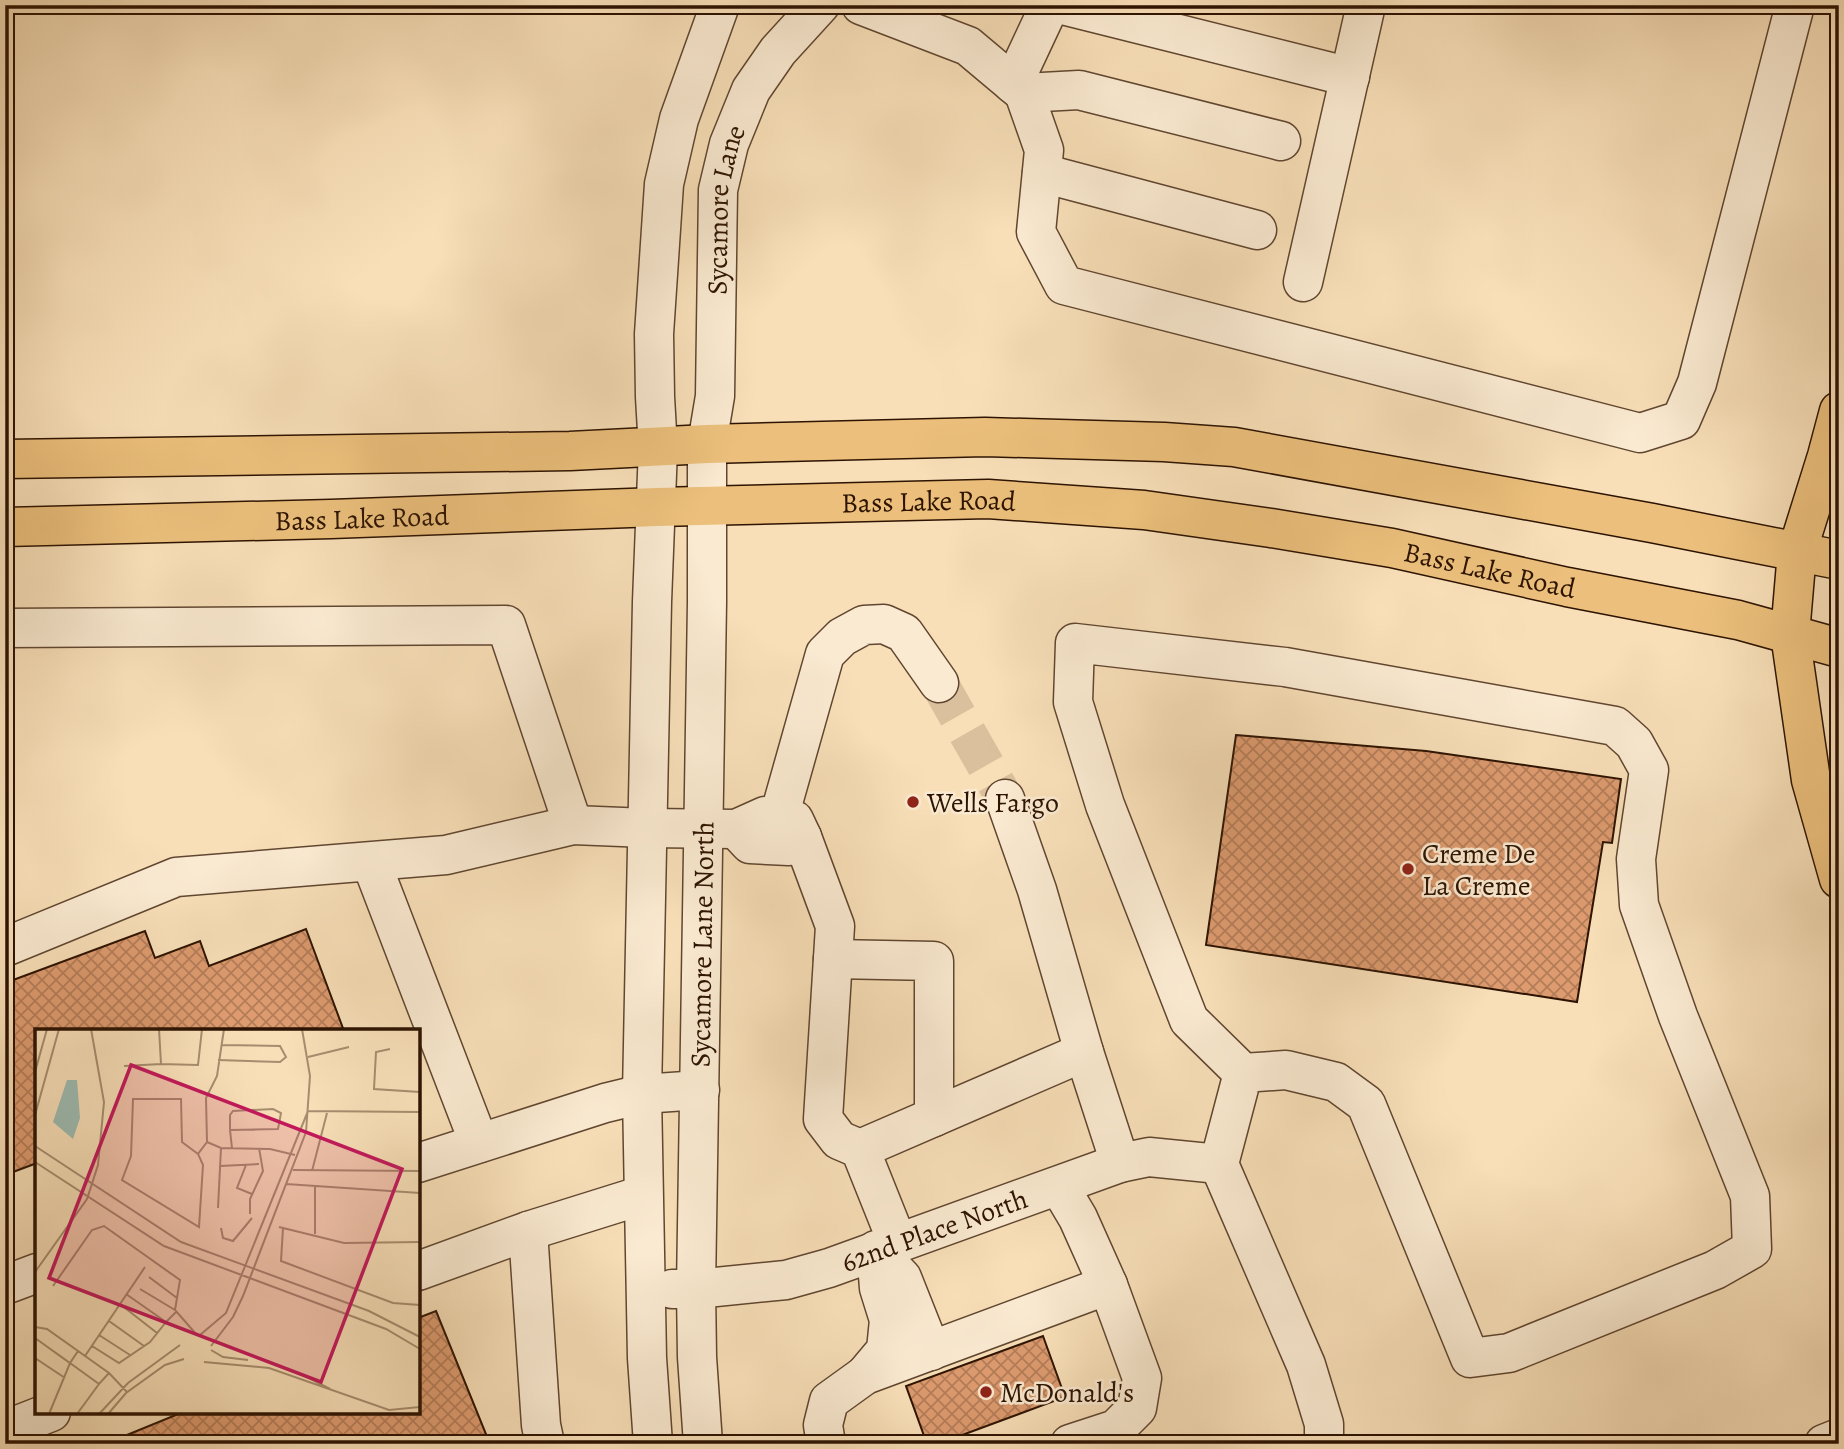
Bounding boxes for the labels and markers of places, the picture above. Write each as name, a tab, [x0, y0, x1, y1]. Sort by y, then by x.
place label: Wells Fargo	[926, 784, 1059, 822]
marker: Wells Fargo	[905, 794, 921, 810]
place label: Creme De La Creme	[1422, 835, 1536, 905]
marker: Creme De La Creme	[1400, 861, 1416, 877]
place label: McDonald's	[1000, 1374, 1134, 1412]
marker: McDonald's	[978, 1384, 994, 1400]

